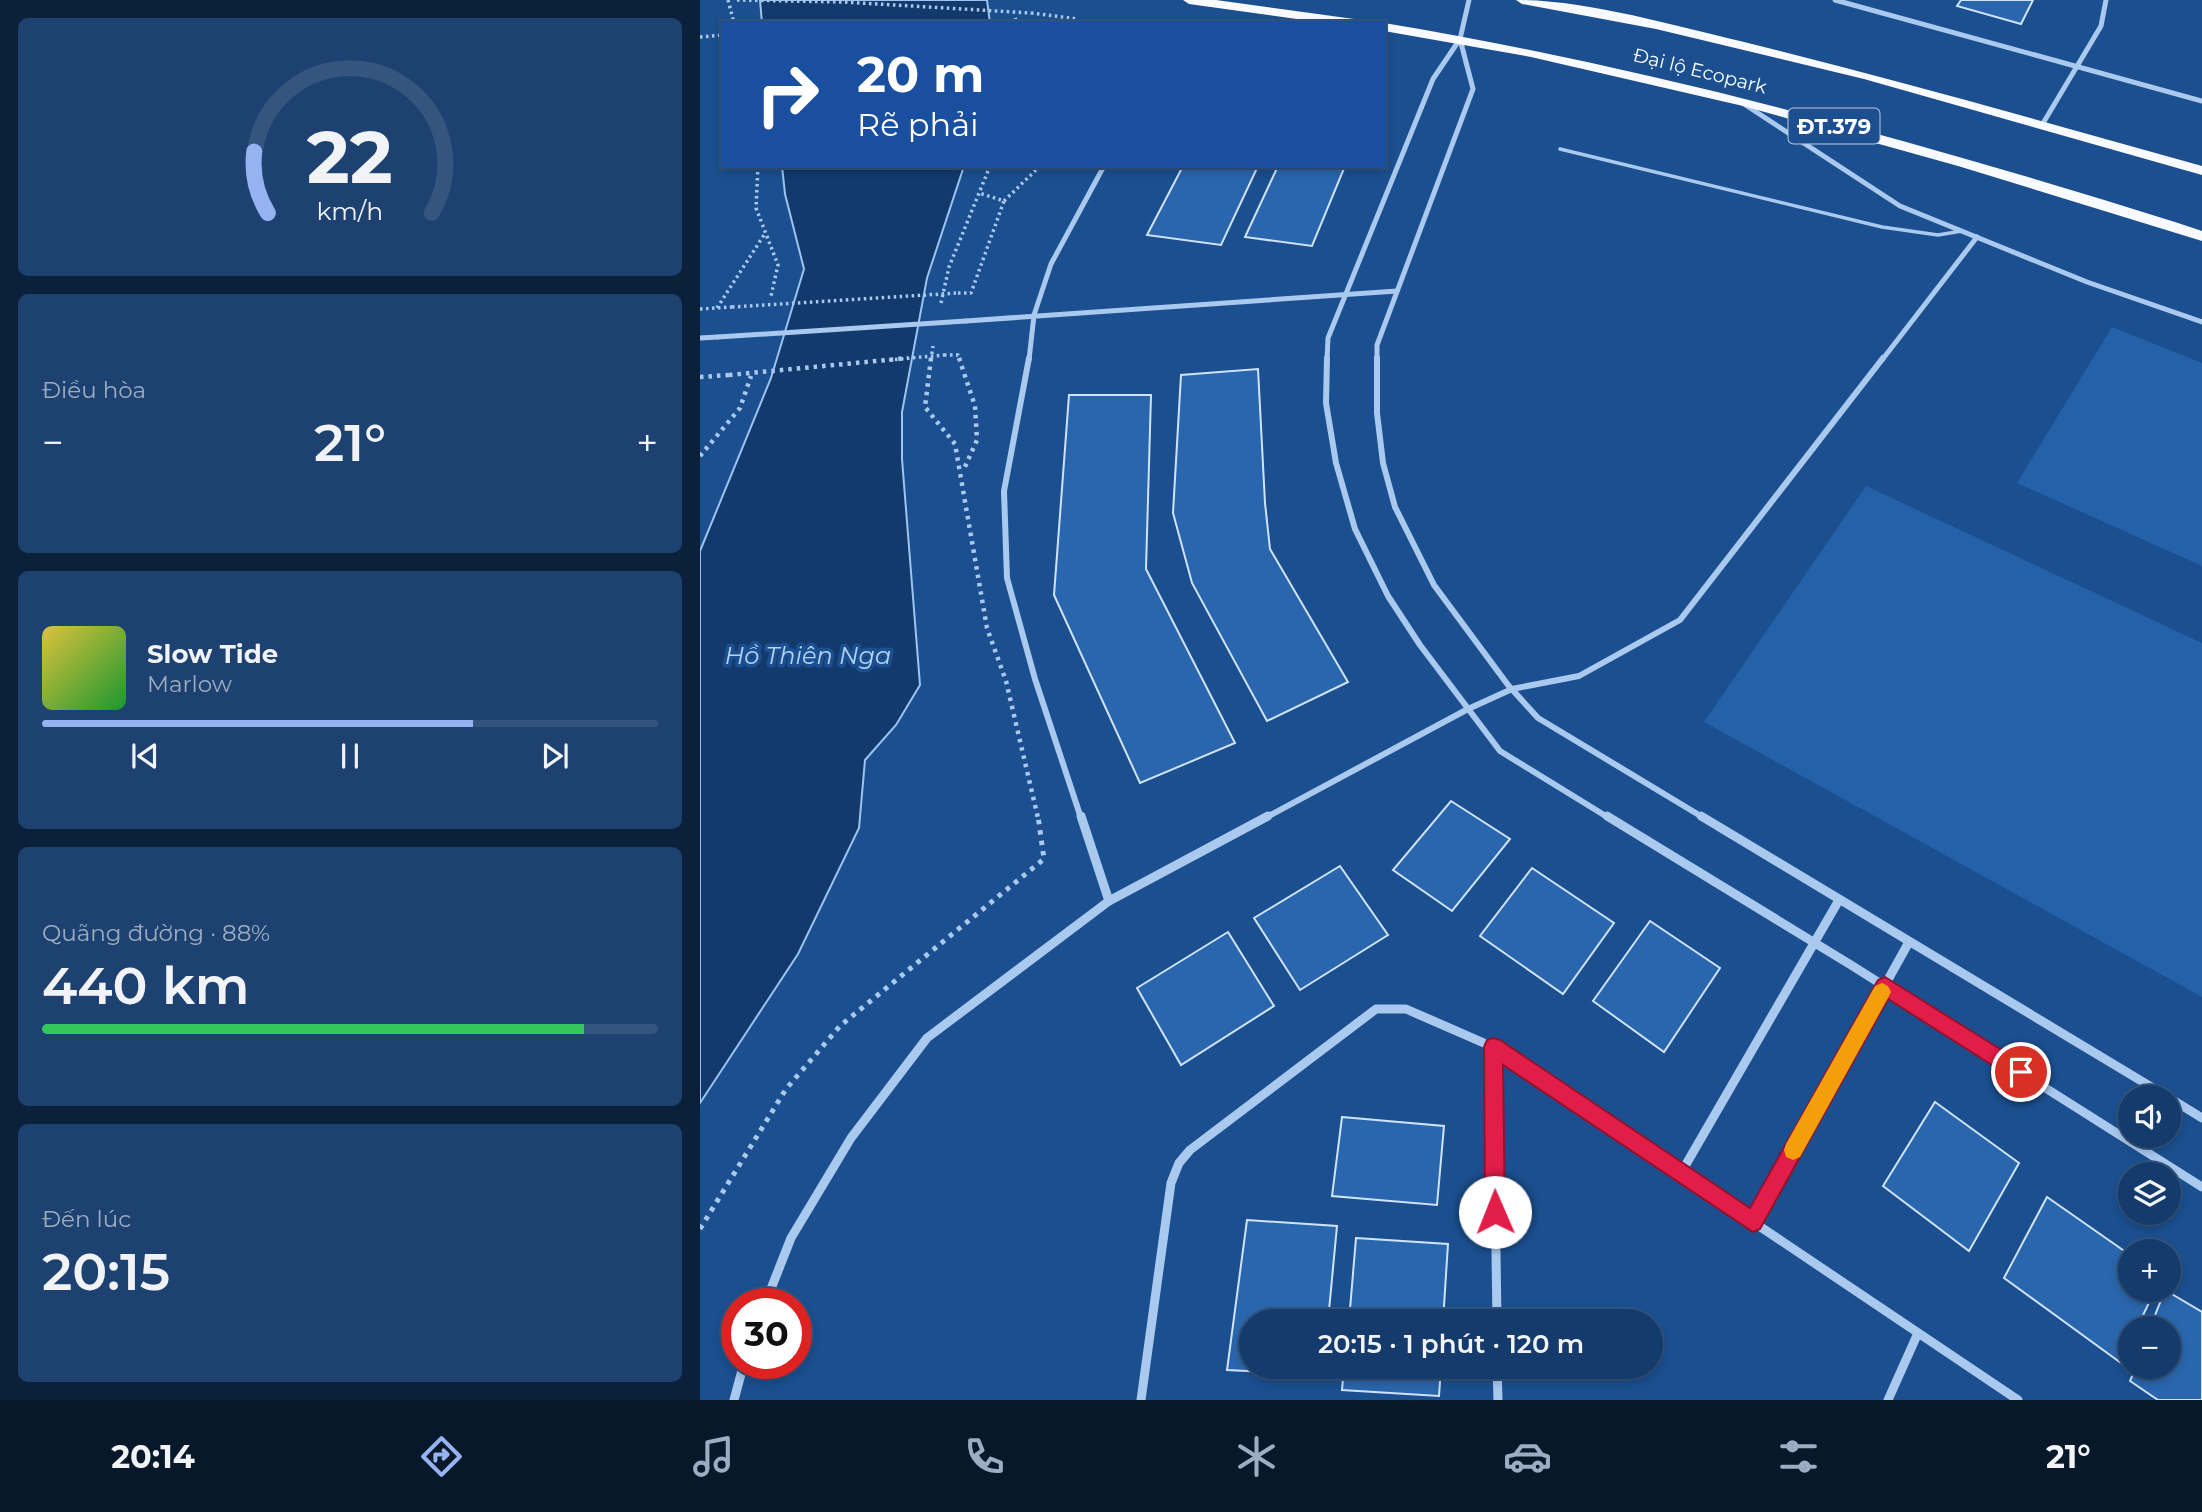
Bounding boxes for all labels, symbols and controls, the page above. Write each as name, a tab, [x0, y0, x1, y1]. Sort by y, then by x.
street label: Đại lộ Ecopark	[1631, 43, 1770, 99]
text: 20 m	[857, 45, 984, 104]
icon: right	[742, 49, 833, 140]
text: Rẽ phải	[857, 105, 979, 144]
road number: ĐT.379	[1788, 108, 1880, 144]
text: 22	[307, 114, 393, 202]
text: km/h	[317, 196, 383, 226]
text: Điều hòa	[42, 376, 146, 404]
text: 21°	[314, 411, 386, 474]
text: −	[42, 419, 64, 466]
text: +	[636, 419, 658, 466]
text: Slow Tide	[147, 638, 278, 670]
water label: Hồ Thiên Nga	[725, 641, 891, 670]
text: Marlow	[147, 670, 232, 698]
icon: previous	[126, 737, 164, 775]
icon: pause	[331, 737, 369, 775]
icon: next	[536, 737, 574, 775]
text: Quãng đường · 88%	[42, 919, 270, 947]
text: 440 km	[42, 954, 249, 1017]
pin	[1991, 1042, 2051, 1102]
icon: arrive	[2002, 1053, 2040, 1091]
map controls	[2118, 1085, 2181, 1379]
button: sound	[2118, 1085, 2181, 1148]
button: layers	[2118, 1162, 2181, 1225]
position arrow	[1458, 1175, 1532, 1249]
text: Đến lúc	[42, 1205, 131, 1233]
button: +	[2118, 1239, 2181, 1302]
text: 20:15	[42, 1240, 170, 1303]
speed limit sign: 30	[721, 1288, 812, 1379]
button: −	[2118, 1316, 2181, 1379]
text: 20:15 · 1 phút · 120 m	[1318, 1328, 1584, 1360]
icon: directions	[417, 1432, 466, 1481]
icon: music	[689, 1432, 738, 1481]
icon: phone	[960, 1432, 1009, 1481]
icon: climate	[1232, 1432, 1281, 1481]
icon: car	[1503, 1432, 1552, 1481]
icon: filters	[1774, 1432, 1823, 1481]
text: 20:14	[111, 1437, 195, 1476]
text: 21°	[2046, 1437, 2091, 1476]

